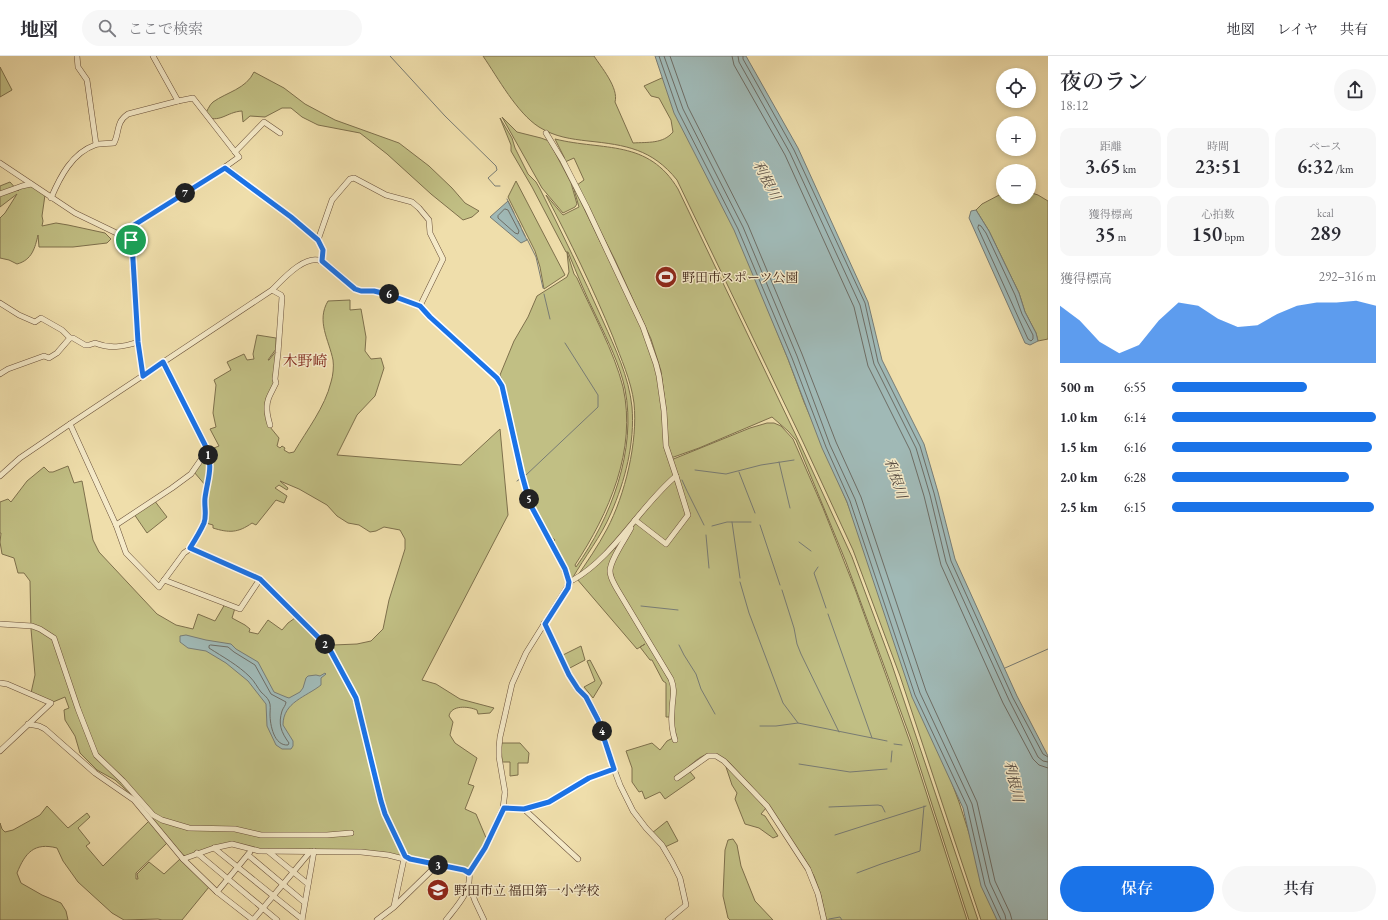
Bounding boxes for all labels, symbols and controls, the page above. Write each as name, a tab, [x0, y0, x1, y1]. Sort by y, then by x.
search box	[82, 10, 362, 46]
text: 地図	[20, 17, 58, 42]
icon: search	[96, 17, 118, 39]
text: ここで検索	[128, 19, 203, 38]
text: 地図	[1227, 20, 1255, 38]
text: レイヤ	[1277, 20, 1318, 38]
text: 共有	[1340, 20, 1368, 38]
text: 夜のラン	[1060, 67, 1148, 96]
map controls	[996, 68, 1036, 204]
button: locate	[996, 68, 1036, 108]
button: share	[1334, 69, 1376, 111]
text: 18:12	[1060, 97, 1088, 114]
button: +	[996, 116, 1036, 156]
text: 距離	[1100, 139, 1122, 153]
text: 時間	[1207, 139, 1229, 153]
text: ペース	[1309, 139, 1342, 153]
text: 3.65	[1085, 153, 1121, 179]
text: 23:51	[1195, 153, 1241, 179]
text: 6:32	[1297, 153, 1333, 179]
water label: 利根川	[749, 157, 785, 205]
text: km	[1121, 162, 1136, 176]
text: /km	[1333, 162, 1354, 176]
button: −	[996, 164, 1036, 204]
pin: 7	[175, 183, 195, 203]
text: 7	[182, 186, 188, 200]
text: kcal	[1317, 206, 1334, 220]
text: 獲得標高	[1089, 207, 1133, 221]
text: 心拍数	[1201, 207, 1234, 221]
text: 289	[1310, 220, 1341, 246]
text: 35	[1095, 221, 1116, 247]
text: 150	[1192, 221, 1222, 247]
pin	[114, 223, 148, 257]
icon: arrive	[120, 229, 142, 251]
text: m	[1116, 230, 1126, 244]
text: bpm	[1222, 230, 1244, 244]
sports icon: 野田市スポーツ公園	[653, 264, 679, 290]
text: 292–316 m	[1319, 268, 1376, 285]
place label: 野田市スポーツ公園	[682, 269, 798, 286]
text: 獲得標高	[1060, 270, 1112, 287]
pin: 6	[379, 284, 399, 304]
text: 6	[386, 287, 392, 301]
district label: 木野崎	[282, 351, 328, 370]
text: 500 m	[1060, 379, 1094, 396]
text: 6:55	[1124, 379, 1146, 396]
text: 1.0 km	[1060, 409, 1098, 426]
text: 6:14	[1124, 409, 1146, 426]
text: 1.5 km	[1060, 439, 1098, 456]
text: 6:16	[1124, 439, 1146, 456]
pin: 1	[198, 445, 218, 465]
text: 1	[205, 448, 211, 462]
water label: 利根川	[881, 455, 912, 503]
text: 2.0 km	[1060, 469, 1098, 486]
text: 6:28	[1124, 469, 1146, 486]
pin: 5	[519, 489, 539, 509]
text: 5	[526, 492, 532, 506]
text: 2.5 km	[1060, 499, 1098, 516]
text: 6:15	[1124, 499, 1146, 516]
pin: 2	[315, 634, 335, 654]
text: 2	[322, 637, 328, 651]
pin: 4	[592, 721, 612, 741]
text: 4	[599, 724, 605, 738]
water label: 利根川	[1001, 759, 1028, 805]
pin: 3	[428, 855, 448, 875]
text: 3	[435, 858, 441, 872]
button: 保存	[1060, 866, 1214, 912]
button: 共有	[1222, 866, 1376, 912]
school or university icon: 野田市立 福田第一小学校	[425, 877, 451, 903]
place label: 野田市立 福田第一小学校	[454, 882, 600, 899]

